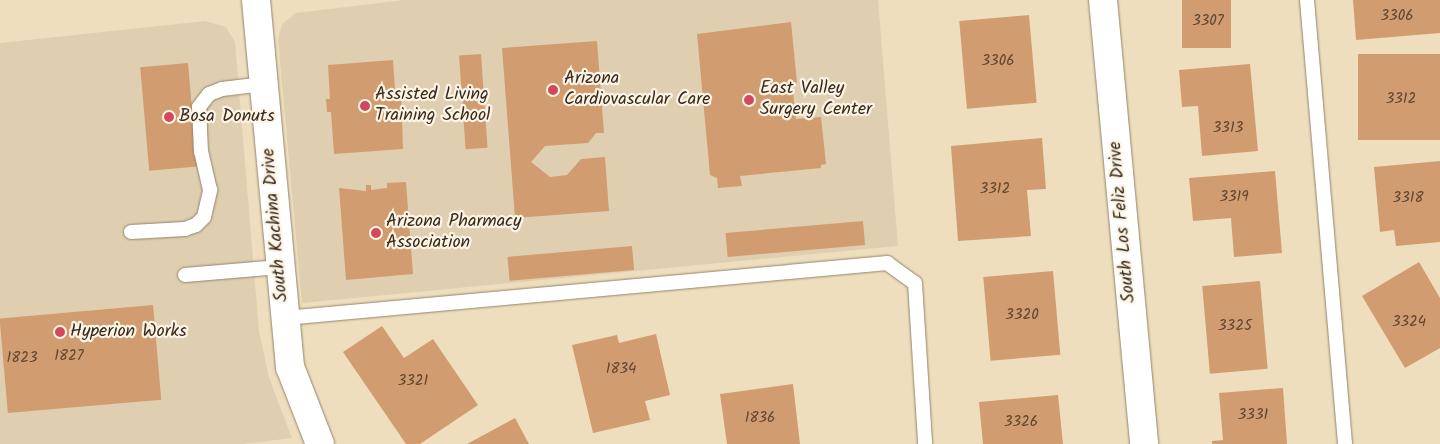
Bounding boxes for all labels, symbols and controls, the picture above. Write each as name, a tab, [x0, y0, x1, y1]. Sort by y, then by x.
house number: 3306	[1381, 8, 1413, 26]
house number: 3307	[1192, 13, 1224, 31]
house number: 3306	[982, 53, 1014, 71]
place label: Arizona Cardiovascular Care	[564, 69, 710, 112]
place label: East Valley Surgery Center	[760, 79, 872, 122]
marker: Arizona Cardiovascular Care	[546, 83, 560, 97]
place label: Assisted Living Training School	[375, 85, 490, 128]
house number: 3312	[1386, 91, 1416, 109]
marker: East Valley Surgery Center	[742, 93, 756, 107]
marker: Assisted Living Training School	[359, 100, 371, 112]
place label: Bosa Donuts	[179, 106, 275, 128]
marker: Bosa Donuts	[163, 111, 175, 123]
house number: 3313	[1213, 120, 1243, 138]
street label: South Los Feliz Drive	[1105, 140, 1141, 304]
street label: South Kachina Drive	[259, 147, 293, 303]
house number: 3312	[980, 181, 1010, 199]
house number: 3319	[1219, 189, 1249, 207]
house number: 3318	[1393, 190, 1423, 208]
place label: Arizona Pharmacy Association	[386, 212, 522, 254]
marker: Arizona Pharmacy Association	[370, 227, 382, 239]
house number: 3320	[1005, 307, 1039, 325]
house number: 3324	[1392, 314, 1426, 332]
house number: 3325	[1218, 318, 1252, 336]
place label: Hyperion Works	[70, 321, 187, 343]
marker: Hyperion Works	[54, 326, 66, 338]
house number: 1827	[54, 348, 84, 366]
house number: 1823	[6, 350, 38, 368]
house number: 1834	[606, 361, 636, 379]
house number: 3321	[398, 373, 428, 391]
house number: 3331	[1238, 407, 1268, 425]
house number: 1836	[745, 410, 775, 428]
house number: 3326	[1004, 414, 1038, 432]

